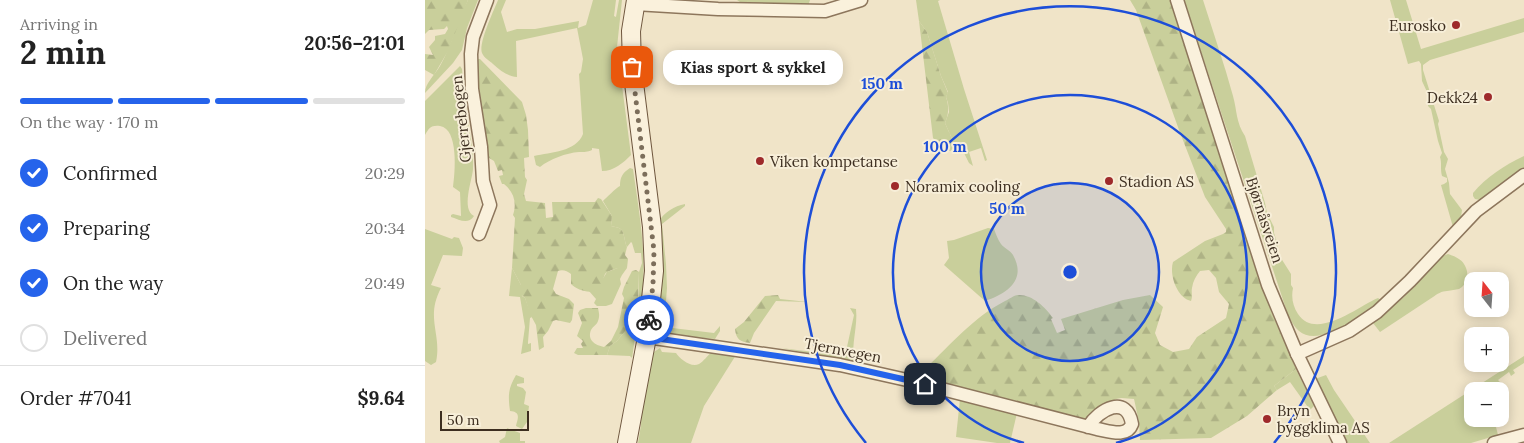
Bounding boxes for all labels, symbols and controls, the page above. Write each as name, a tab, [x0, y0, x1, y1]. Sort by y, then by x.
text: Arriving in	[20, 14, 98, 34]
place label: Eurosko	[1389, 16, 1446, 35]
marker: Eurosko	[1450, 19, 1462, 31]
text: 20:56–21:01	[304, 31, 405, 55]
text: 2 min	[20, 32, 106, 73]
pin	[611, 46, 653, 88]
callout: Kias sport & sykkel	[662, 50, 842, 84]
icon: bag	[618, 53, 646, 81]
text: Kias sport & sykkel	[680, 57, 826, 77]
text: 150 m	[861, 74, 903, 93]
street label: Gjerrebogen	[447, 75, 475, 163]
place label: Dekk24	[1427, 88, 1478, 107]
marker: Dekk24	[1482, 91, 1494, 103]
text: On the way · 170 m	[20, 112, 159, 132]
text: 100 m	[924, 137, 967, 156]
place label: Viken kompetanse	[769, 152, 898, 171]
marker: Viken kompetanse	[754, 155, 766, 167]
icon: check	[20, 159, 48, 187]
text: Confirmed	[63, 161, 158, 185]
text: 20:29	[365, 163, 405, 183]
place label: Stadion AS	[1119, 172, 1194, 191]
marker: Stadion AS	[1103, 175, 1115, 187]
street label: Bjørnåsveien	[1242, 175, 1288, 265]
place label: Noramix cooling	[905, 177, 1021, 196]
marker: Noramix cooling	[889, 180, 901, 192]
text: 50 m	[989, 199, 1025, 218]
icon: check	[20, 214, 48, 242]
text: Preparing	[63, 216, 150, 240]
text: 20:34	[365, 218, 405, 238]
centre of rings	[1061, 263, 1079, 281]
icon: check	[20, 269, 48, 297]
text: On the way	[63, 271, 163, 295]
north arrow	[1464, 272, 1509, 318]
map controls	[1464, 272, 1509, 427]
text: 20:49	[365, 273, 405, 293]
courier	[624, 295, 674, 345]
icon: bike	[635, 306, 663, 334]
text: Delivered	[63, 326, 147, 350]
button: +	[1464, 327, 1509, 372]
street label: Tjernvegen	[803, 333, 883, 367]
pin	[904, 363, 946, 405]
icon: home	[911, 370, 939, 398]
button: −	[1464, 382, 1509, 427]
text: Order #7041	[20, 386, 132, 410]
text: $9.64	[357, 386, 405, 410]
place label: Bryn byggklima AS	[1277, 401, 1370, 437]
scale bar	[440, 408, 529, 431]
text: 50 m	[447, 411, 480, 429]
marker: Bryn byggklima AS	[1261, 413, 1273, 425]

